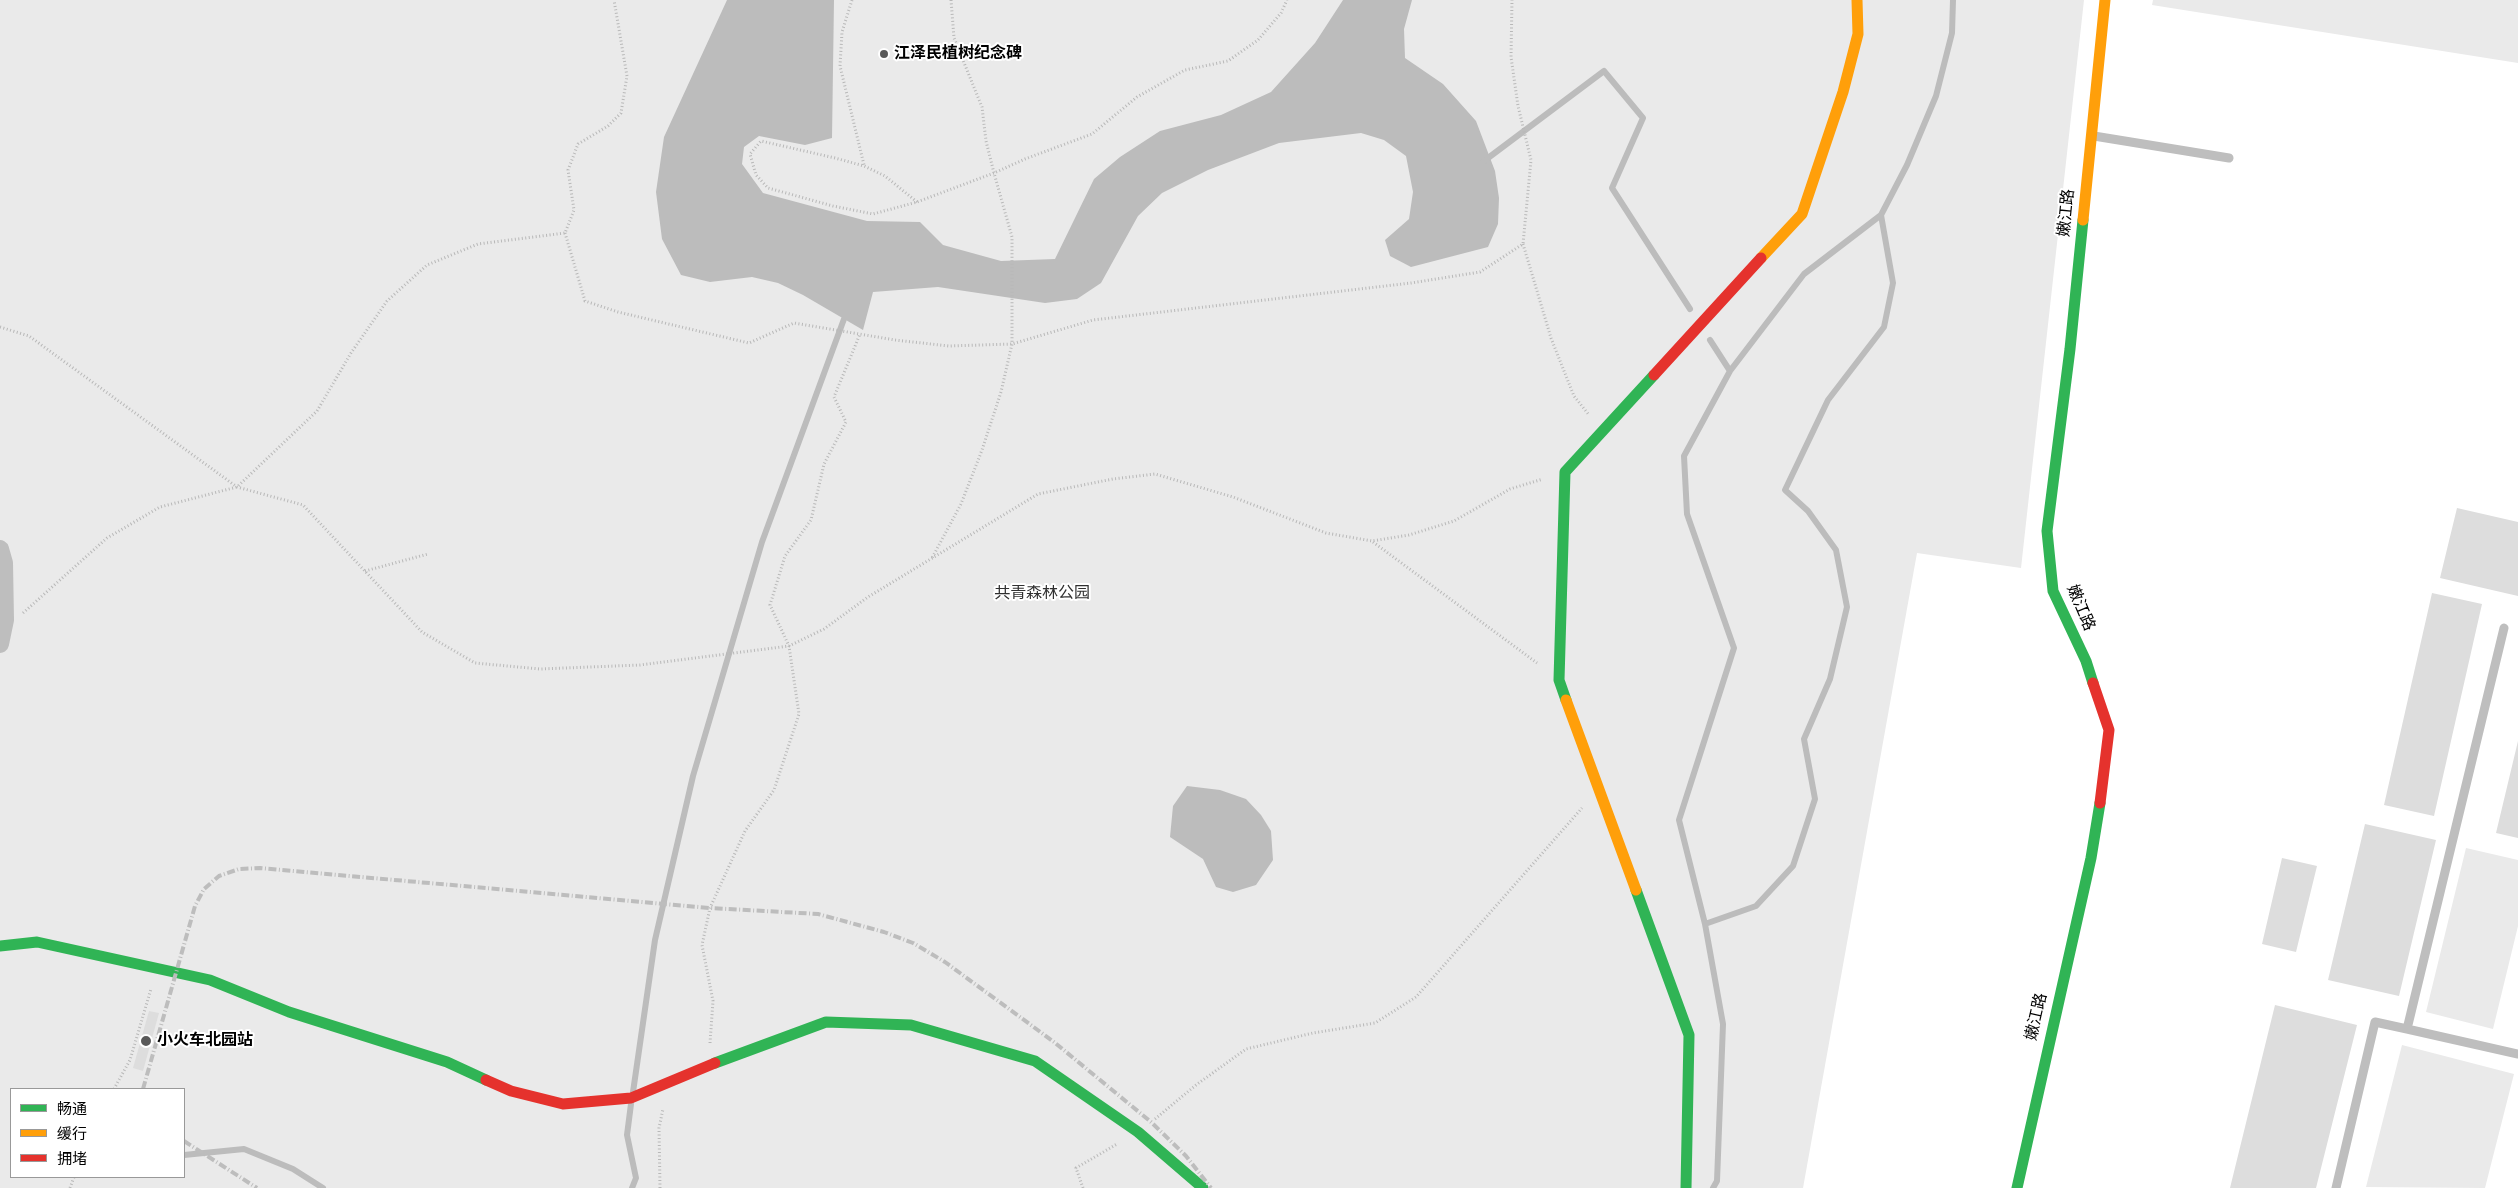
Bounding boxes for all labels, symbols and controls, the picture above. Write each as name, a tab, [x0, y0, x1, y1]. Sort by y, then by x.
place label: 江泽民植树纪念碑	[894, 44, 1022, 64]
marker: 江泽民植树纪念碑	[878, 48, 890, 60]
street label: 嫩江路	[2055, 188, 2079, 238]
street label: 嫩江路	[2062, 582, 2098, 634]
park label: 共青森林公园	[994, 584, 1090, 604]
street label: 嫩江路	[2022, 991, 2052, 1043]
place label: 小火车北园站	[157, 1031, 253, 1051]
marker: 小火车北园站	[139, 1034, 153, 1048]
legend	[10, 1088, 185, 1178]
text: 畅通	[57, 1100, 87, 1119]
text: 缓行	[57, 1125, 87, 1144]
text: 拥堵	[57, 1150, 87, 1169]

